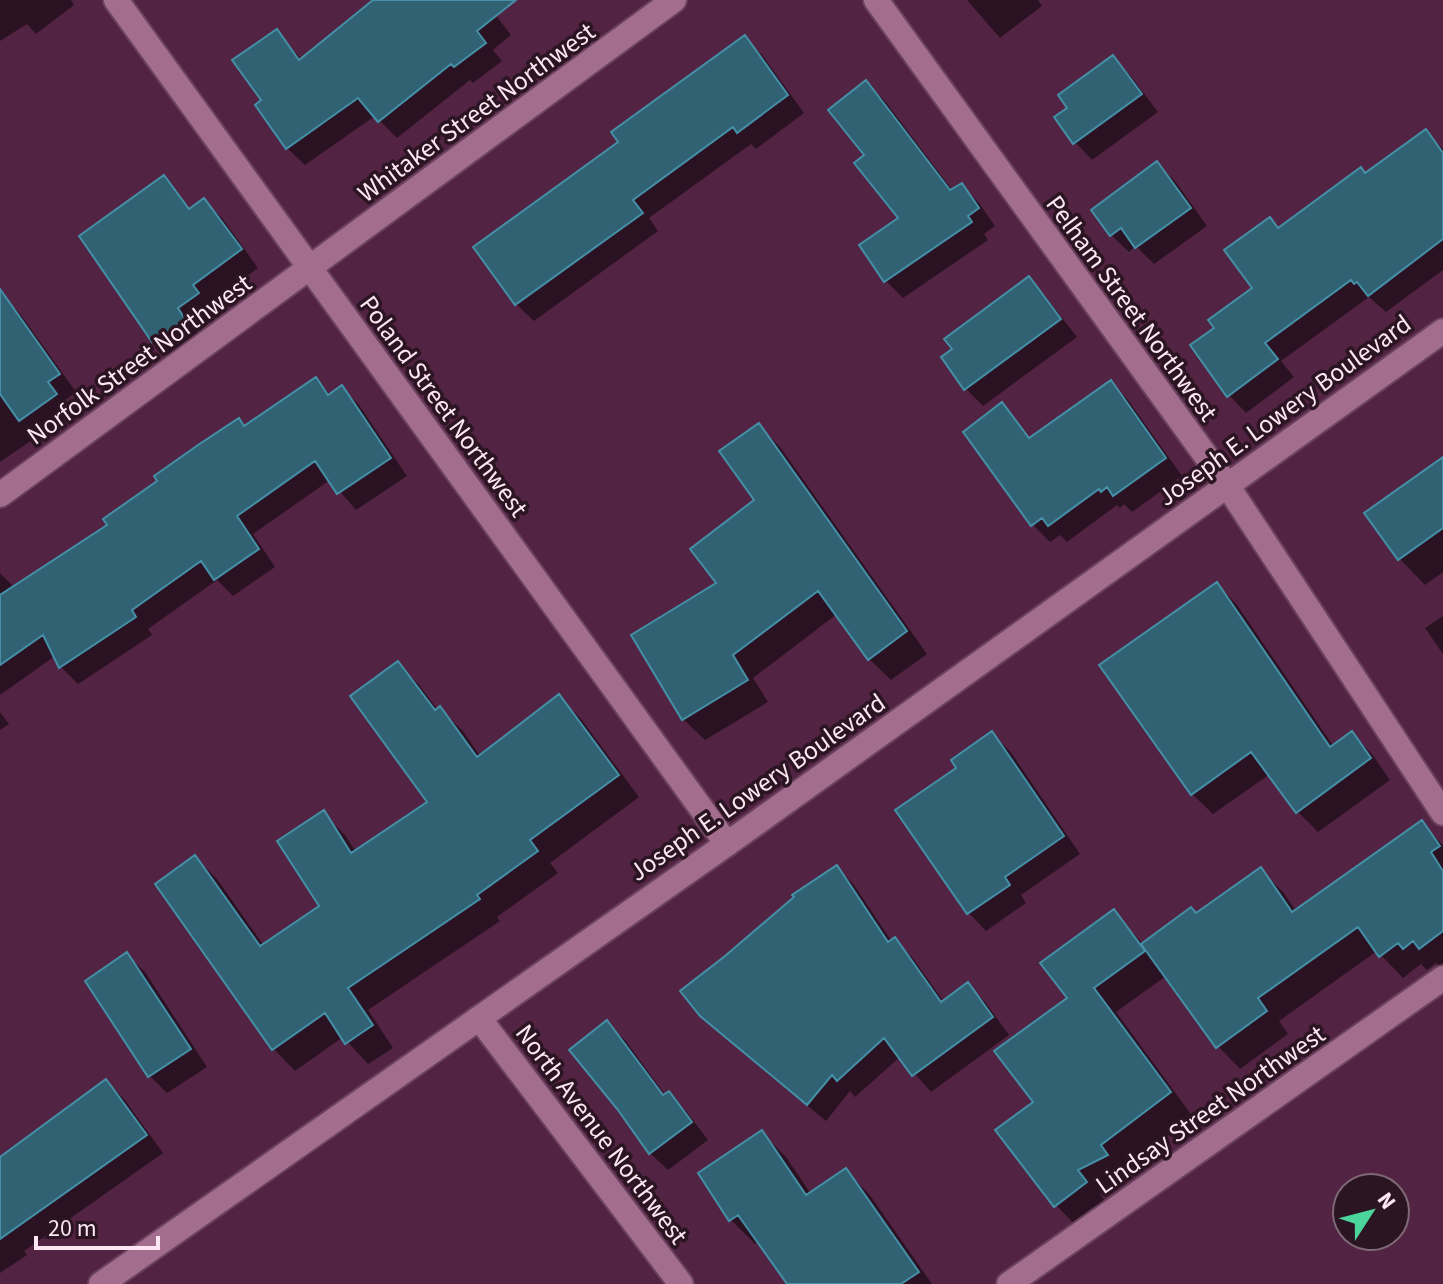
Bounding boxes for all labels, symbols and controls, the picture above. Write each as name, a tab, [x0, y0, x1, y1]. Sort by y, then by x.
street label: Whitaker Street Northwest	[350, 13, 603, 211]
street label: Pelham Street Northwest	[1037, 188, 1226, 429]
street label: Norfolk Street Northwest	[19, 265, 260, 454]
street label: Poland Street Northwest	[351, 288, 537, 525]
street label: Joseph E. Lowery Boulevard	[1150, 306, 1419, 515]
street label: Joseph E. Lowery Boulevard	[622, 685, 893, 890]
street label: Lindsay Street Northwest	[1088, 1016, 1333, 1203]
street label: North Avenue Northwest	[507, 1017, 697, 1252]
north arrow	[1331, 1172, 1411, 1252]
text: N	[1369, 1186, 1404, 1216]
scale bar	[36, 1200, 158, 1250]
text: 20 m	[48, 1211, 97, 1246]

